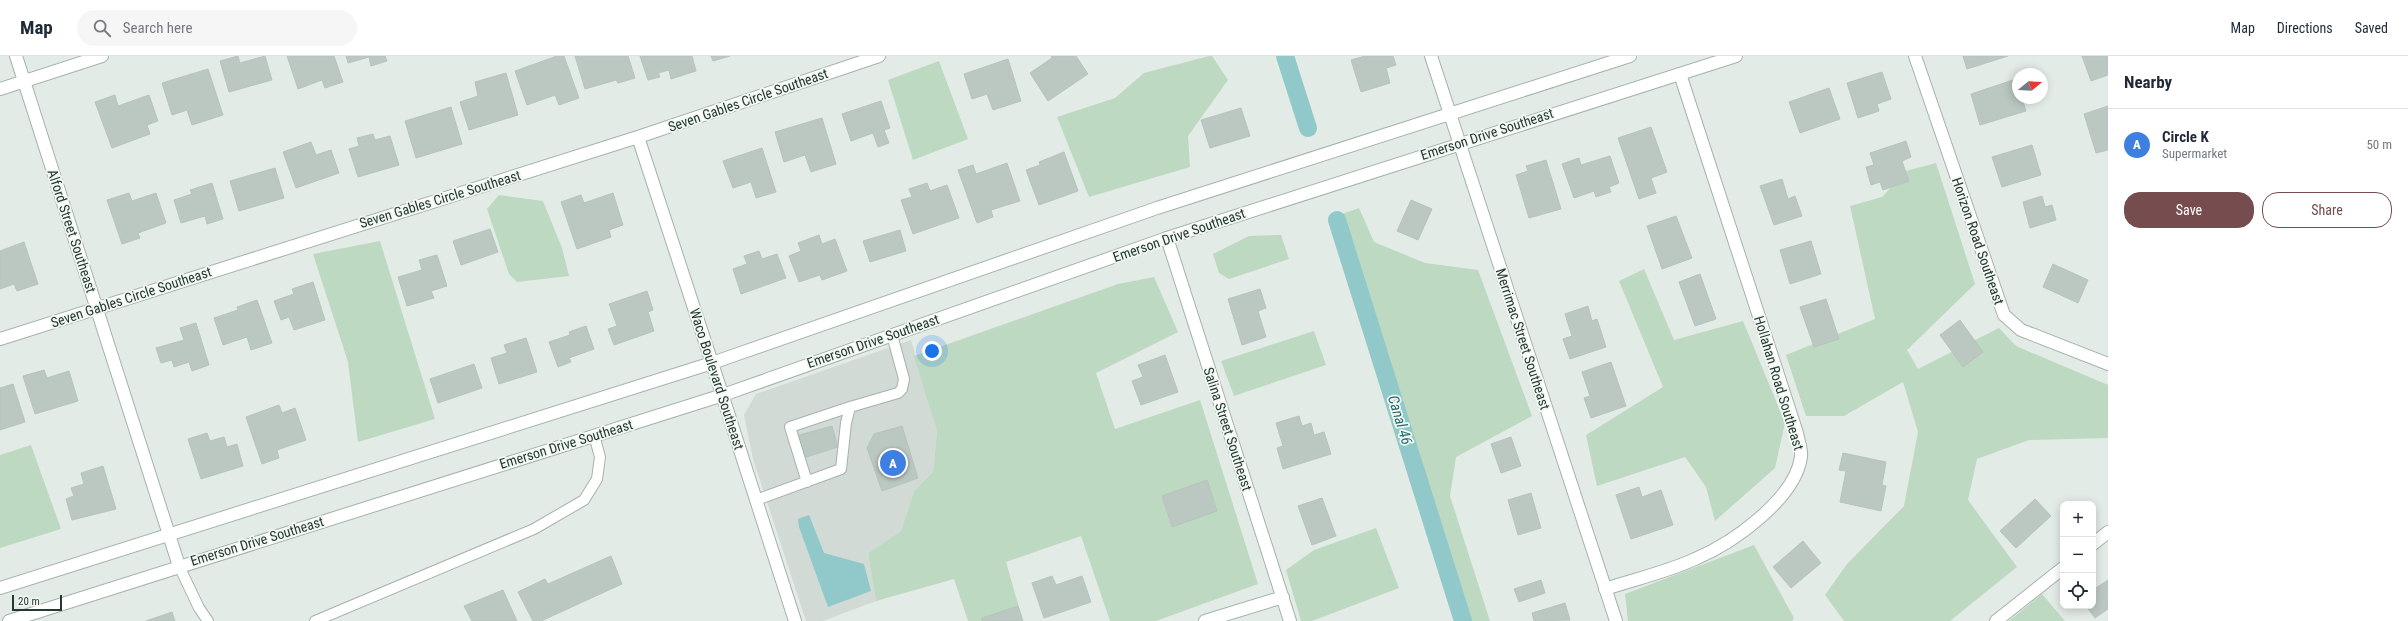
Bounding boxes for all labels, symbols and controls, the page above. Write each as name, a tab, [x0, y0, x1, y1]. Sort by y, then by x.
search box	[77, 10, 357, 46]
text: Map	[20, 16, 53, 39]
icon: search	[91, 17, 113, 39]
text: Search here	[123, 19, 193, 37]
text: Map	[2231, 20, 2255, 36]
text: Directions	[2277, 20, 2333, 36]
text: Saved	[2355, 20, 2388, 36]
street label: Seven Gables Circle Southeast	[666, 65, 830, 135]
north arrow	[2012, 68, 2048, 104]
text: Nearby	[2124, 72, 2172, 92]
street label: Emerson Drive Southeast	[1419, 105, 1555, 163]
text: Circle K	[2162, 128, 2209, 146]
text: A	[2133, 137, 2141, 152]
text: 50 m	[2366, 137, 2392, 152]
text: Supermarket	[2162, 146, 2227, 161]
street label: Alford Street Southeast	[44, 167, 100, 295]
street label: Seven Gables Circle Southeast	[357, 167, 523, 231]
street label: Horizon Road Southeast	[1949, 175, 2007, 307]
button: Save	[2124, 192, 2254, 228]
button: Share	[2262, 192, 2392, 228]
street label: Emerson Drive Southeast	[1111, 205, 1247, 265]
street label: Seven Gables Circle Southeast	[49, 263, 213, 331]
street label: Merrimac Street Southeast	[1493, 266, 1553, 412]
street label: Waco Boulevard Southeast	[687, 306, 747, 452]
street label: Emerson Drive Southeast	[805, 311, 941, 371]
street label: Hollahan Road Southeast	[1751, 314, 1807, 452]
your location	[922, 341, 942, 361]
street label: Salina Street Southeast	[1200, 365, 1256, 493]
water label: Canal 46	[1384, 393, 1416, 447]
street label: Emerson Drive Southeast	[497, 416, 635, 472]
pin: A	[880, 448, 906, 478]
map controls	[2060, 501, 2096, 609]
button: +	[2060, 501, 2096, 537]
street label: Emerson Drive Southeast	[188, 513, 326, 569]
button: −	[2060, 537, 2096, 573]
button: locate	[2060, 573, 2096, 609]
scale bar	[12, 593, 62, 612]
text: 20 m	[18, 595, 40, 608]

